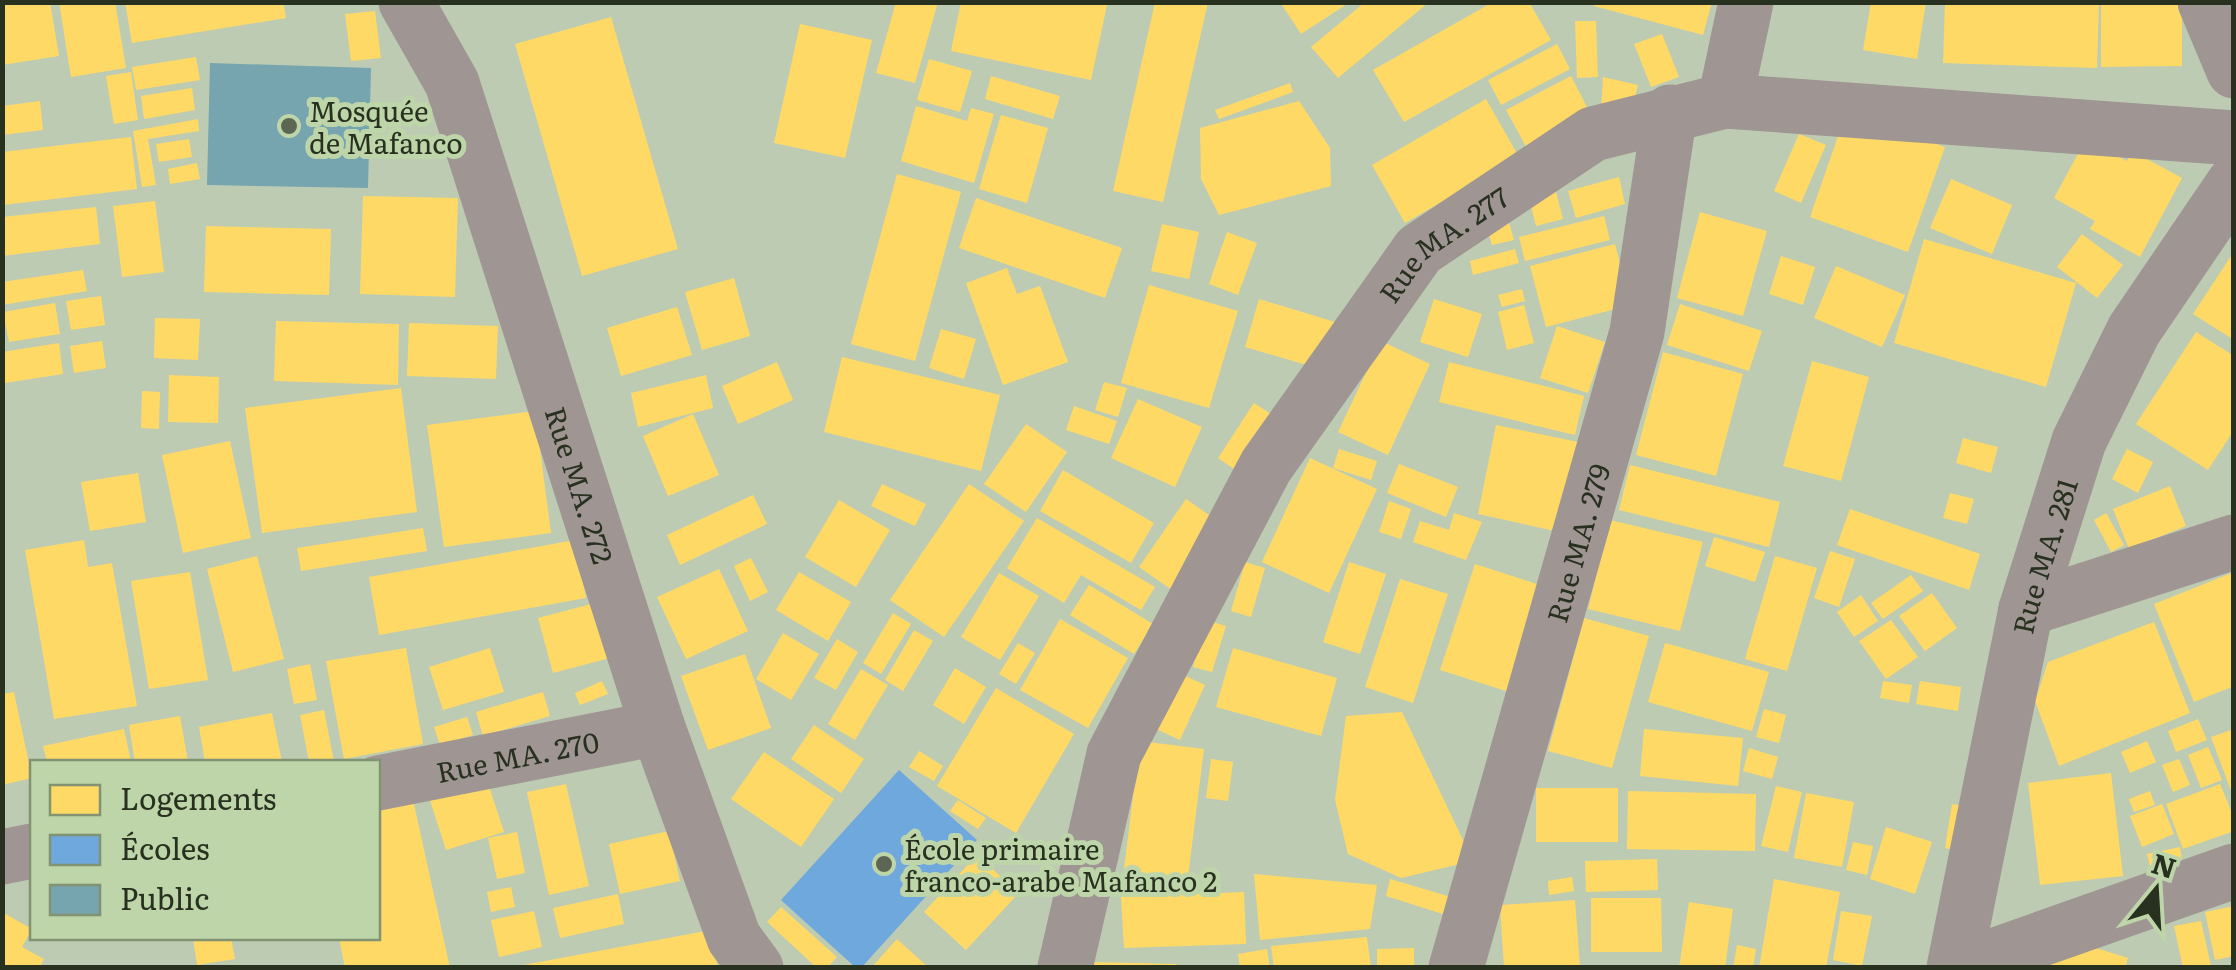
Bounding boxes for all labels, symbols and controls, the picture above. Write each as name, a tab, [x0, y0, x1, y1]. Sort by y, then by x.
place label: Mosquée de Mafanco	[309, 89, 463, 163]
marker: Mosquée de Mafanco	[278, 115, 300, 137]
street label: Rue MA. 277	[1368, 175, 1517, 311]
street label: Rue MA. 272	[536, 401, 625, 569]
street label: Rue MA. 279	[1534, 459, 1620, 627]
street label: Rue MA. 281	[2001, 472, 2087, 638]
street label: Rue MA. 270	[432, 719, 602, 792]
legend	[30, 760, 380, 940]
text: Logements	[120, 775, 276, 819]
text: Écoles	[120, 825, 210, 869]
place label: École primaire franco-arabe Mafanco 2	[904, 827, 1217, 901]
north arrow	[2106, 840, 2206, 940]
text: N	[2147, 841, 2182, 888]
marker: École primaire franco-arabe Mafanco 2	[873, 853, 895, 875]
text: Public	[120, 875, 209, 919]

